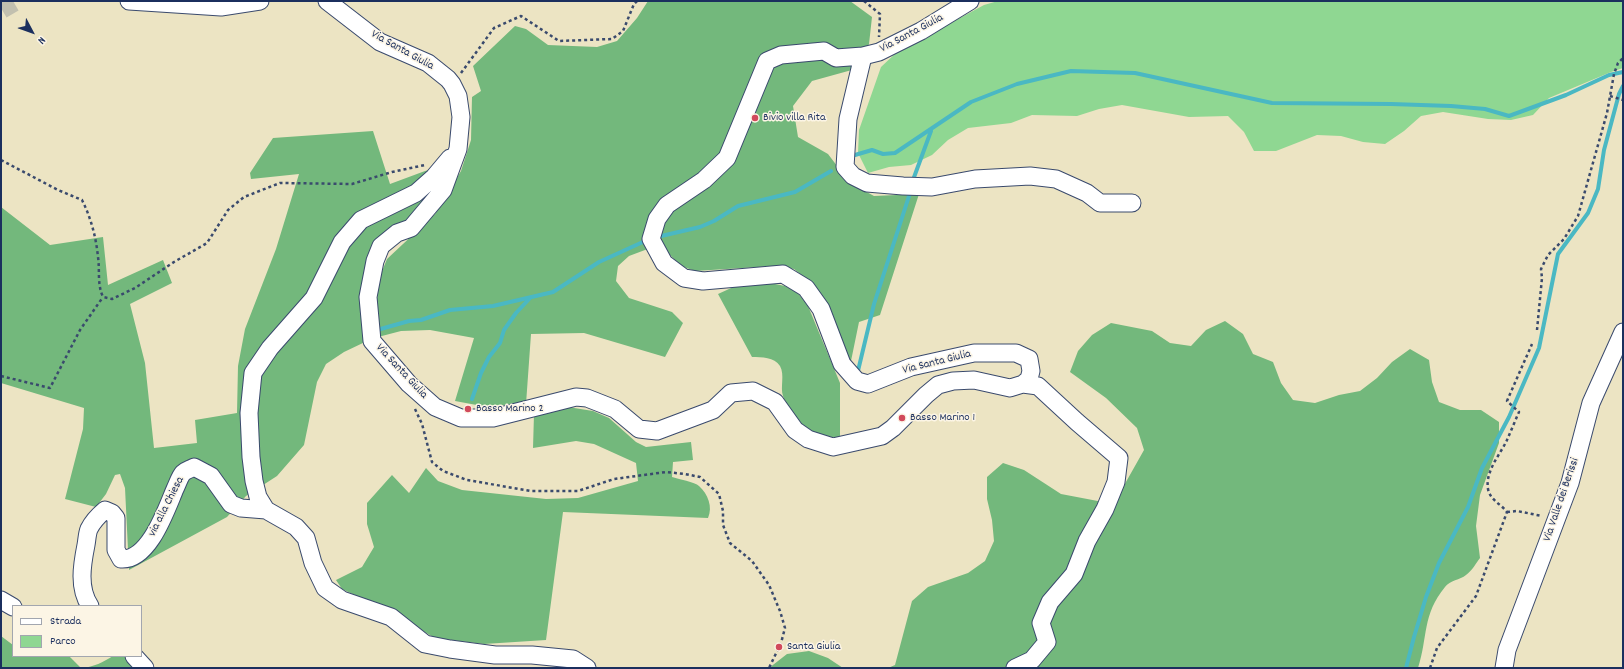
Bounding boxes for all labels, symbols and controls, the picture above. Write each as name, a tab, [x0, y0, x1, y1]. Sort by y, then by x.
street label: Via Santa Giulia	[878, 11, 946, 57]
north arrow	[12, 12, 52, 52]
street label: Via Santa Giulia	[368, 28, 436, 74]
text: N	[33, 33, 49, 47]
place label: Bivio villa Rita	[763, 111, 826, 125]
marker: Bivio villa Rita	[750, 113, 760, 123]
street label: Via Santa Giulia	[372, 342, 430, 402]
street label: Via Santa Giulia	[901, 348, 973, 378]
place label: Basso Marino 2	[476, 402, 544, 416]
marker: Basso Marino 2	[463, 404, 473, 414]
place label: Basso Marino 1	[910, 411, 975, 425]
marker: Basso Marino 1	[897, 413, 907, 423]
street label: Via Valle dei Berissi	[1541, 456, 1583, 544]
street label: via alla Chiesa	[146, 475, 188, 539]
legend	[12, 605, 142, 657]
text: Strada	[50, 613, 81, 630]
text: Parco	[50, 633, 76, 650]
place label: Santa Giulia	[787, 640, 840, 654]
marker: Santa Giulia	[774, 642, 784, 652]

